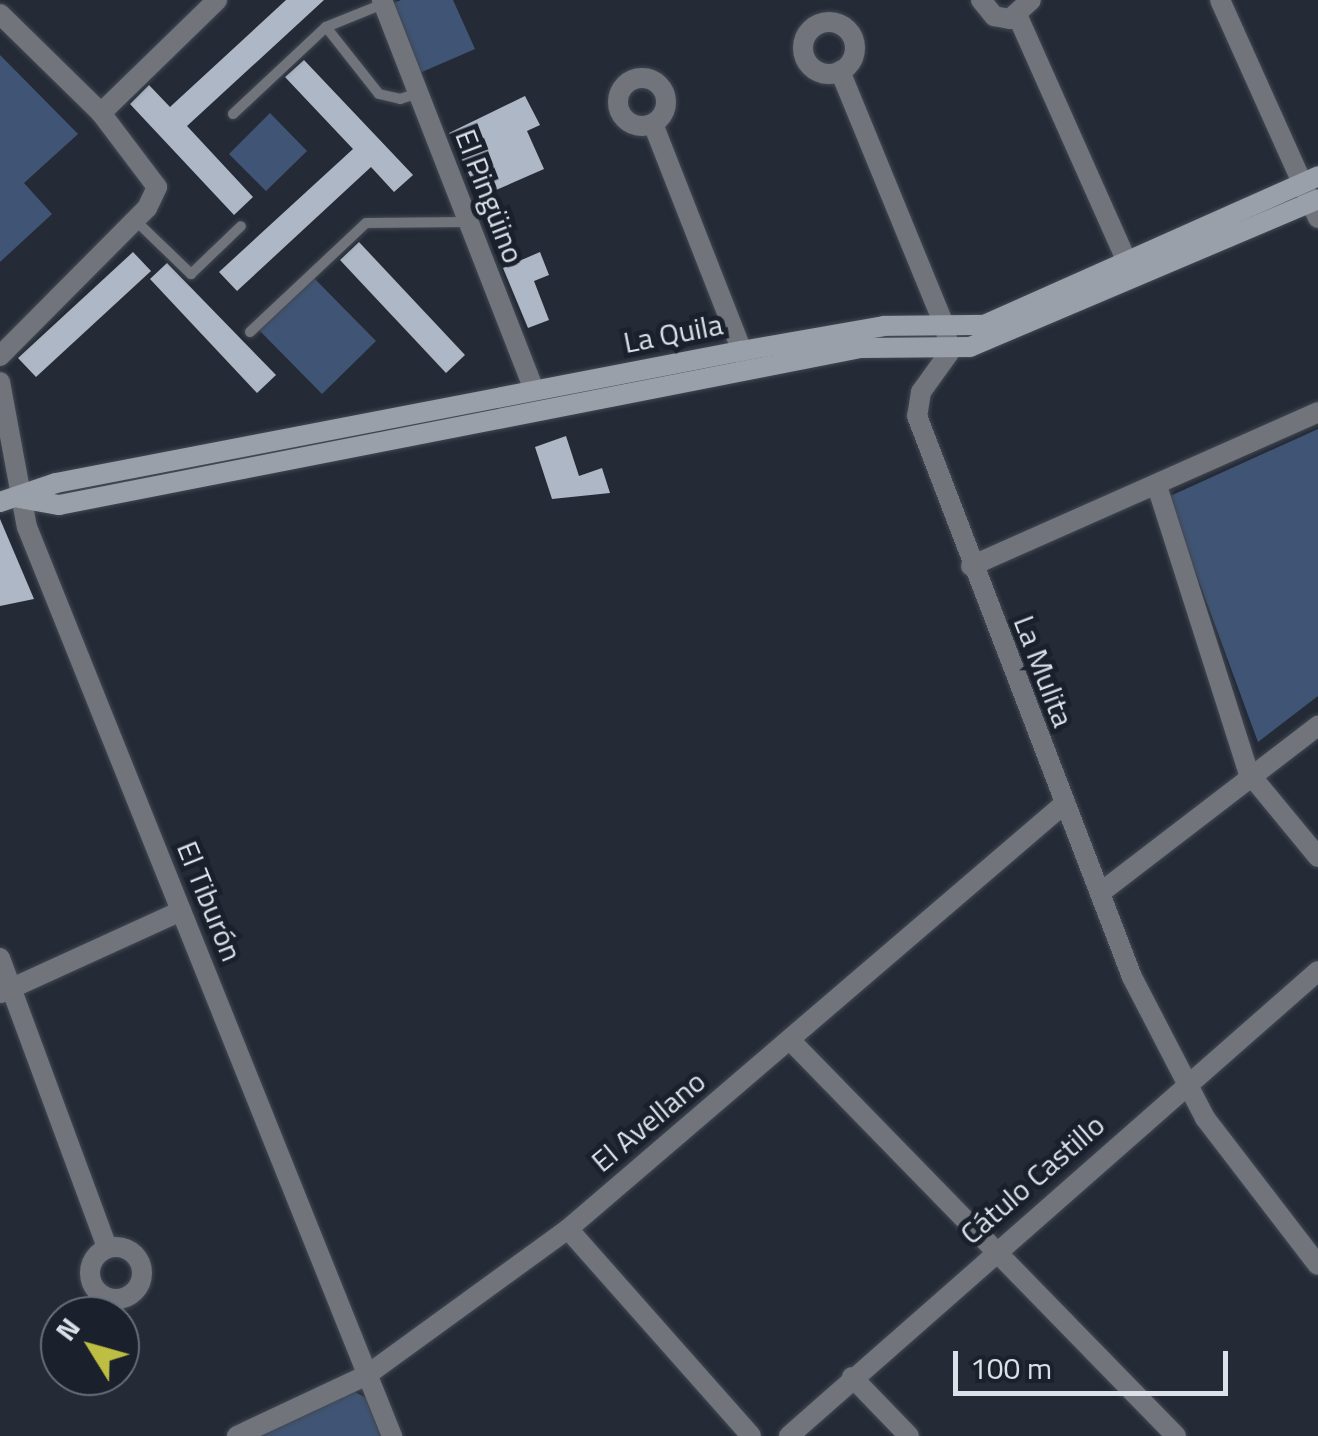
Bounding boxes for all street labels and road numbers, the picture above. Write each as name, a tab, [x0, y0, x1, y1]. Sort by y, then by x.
street label: El Pingüino	[448, 124, 532, 268]
street label: La Quila	[620, 306, 726, 360]
street label: La Mulita	[1006, 610, 1082, 732]
street label: El Tiburón	[170, 836, 250, 966]
street label: El Avellano	[584, 1063, 712, 1179]
street label: Cátulo Castillo	[953, 1107, 1111, 1251]

